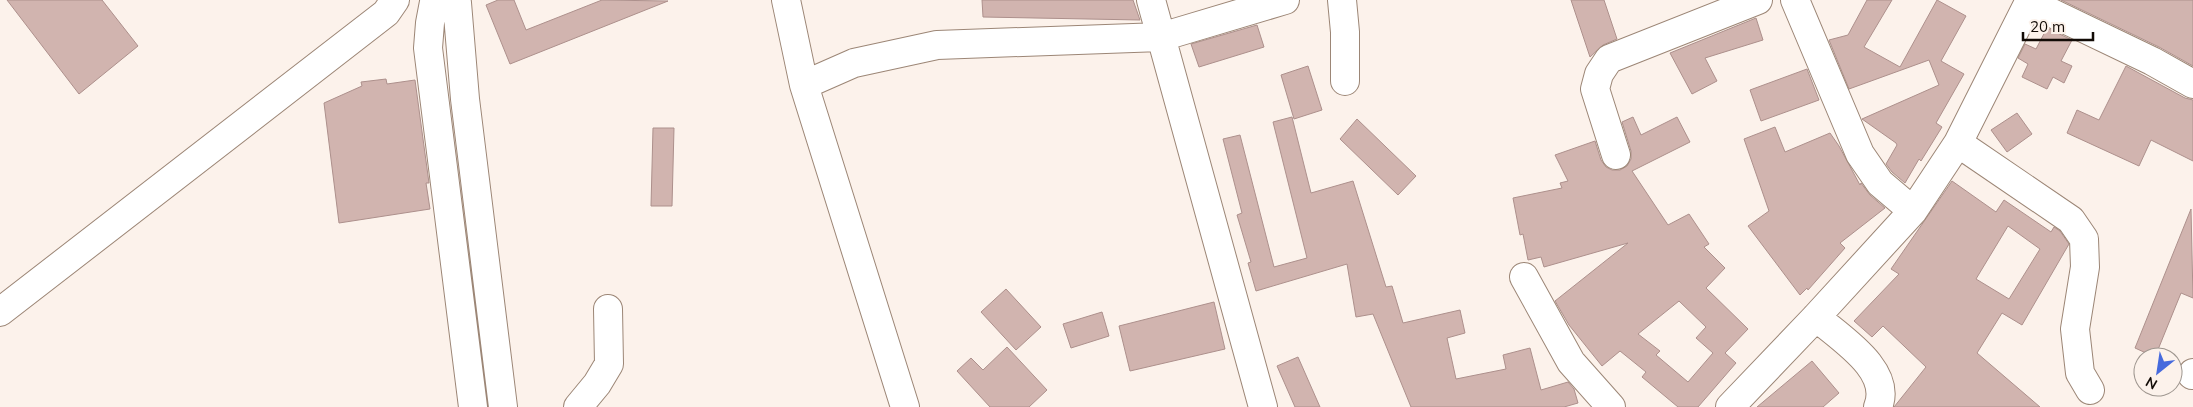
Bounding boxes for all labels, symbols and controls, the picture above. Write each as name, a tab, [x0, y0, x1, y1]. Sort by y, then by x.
scale bar	[2023, 10, 2093, 42]
text: 20 m	[2030, 17, 2065, 36]
north arrow	[2133, 347, 2183, 397]
text: N	[2142, 373, 2161, 394]

